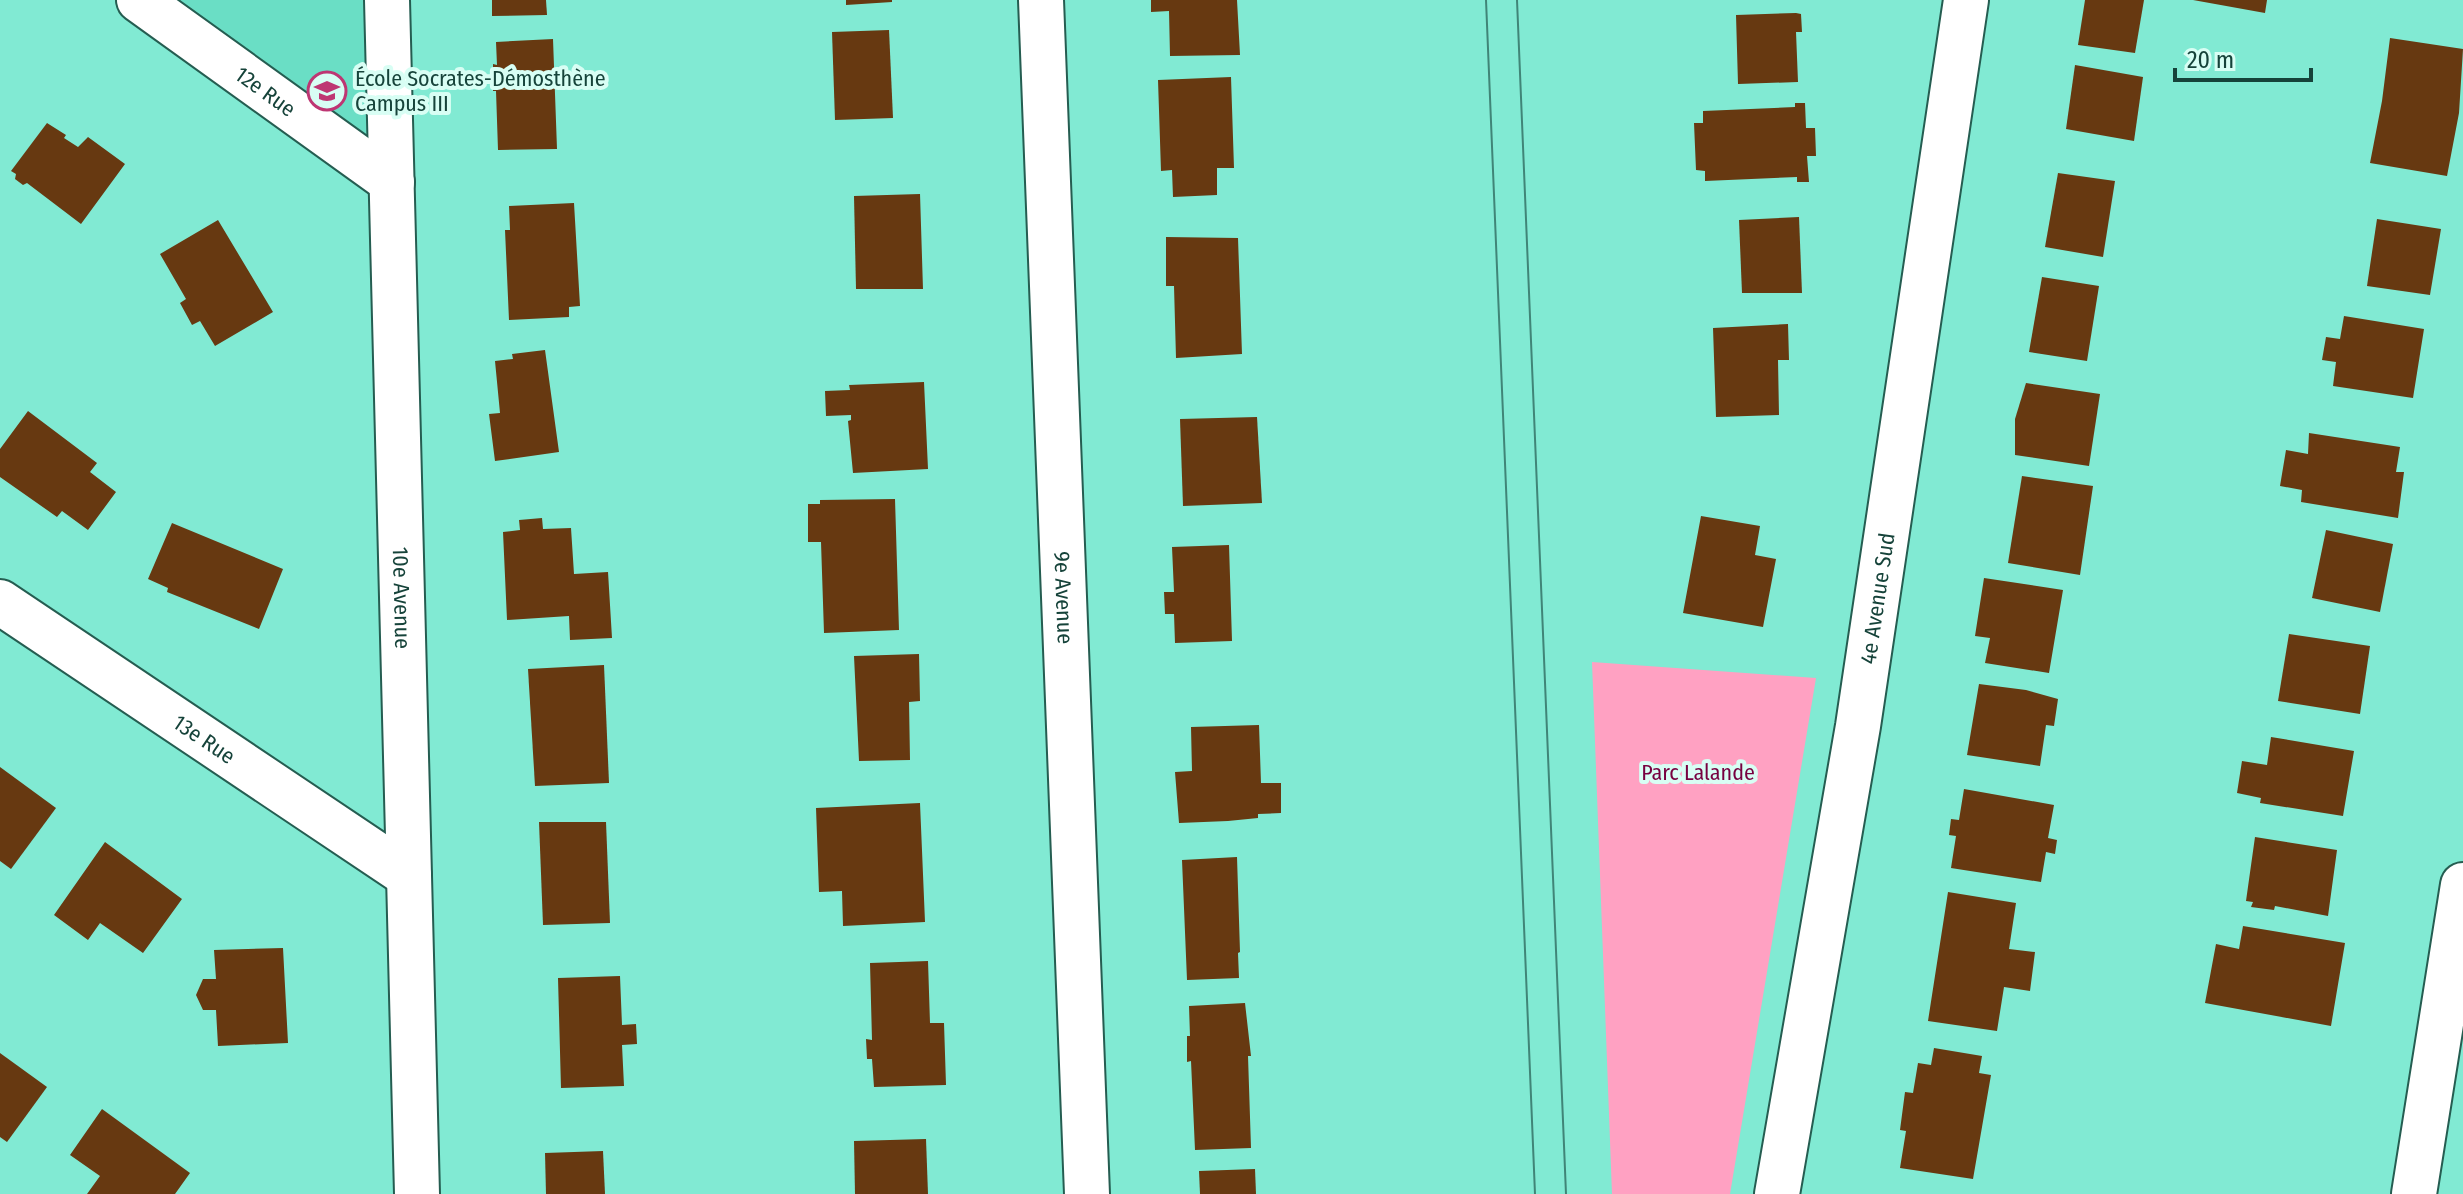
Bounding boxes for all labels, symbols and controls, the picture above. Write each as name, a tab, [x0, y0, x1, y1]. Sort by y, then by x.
scale bar	[2175, 32, 2311, 82]
text: 20 m	[2187, 46, 2234, 74]
street label: 12e Rue	[230, 61, 301, 122]
place label: École Socrates-Démosthène Campus III	[355, 65, 606, 117]
school or university icon: École Socrates-Démosthène Campus III	[306, 70, 348, 112]
street label: 4e Avenue Sud	[1854, 531, 1901, 666]
street label: 10e Avenue	[387, 546, 416, 649]
street label: 9e Avenue	[1048, 551, 1079, 645]
street label: 13e Rue	[168, 709, 240, 770]
park label: Parc Lalande	[1641, 759, 1755, 786]

